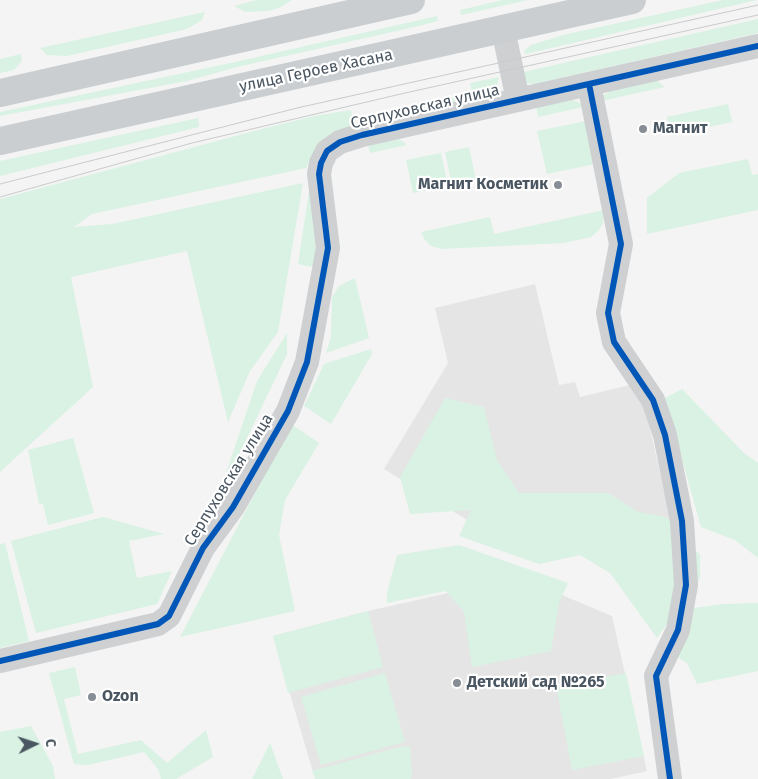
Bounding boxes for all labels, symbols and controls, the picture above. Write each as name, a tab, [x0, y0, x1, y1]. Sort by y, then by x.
street label: улица Героев Хасана	[237, 45, 395, 97]
street label: Серпуховская улица	[349, 81, 501, 133]
place label: Магнит	[653, 119, 708, 139]
marker: Магнит	[637, 123, 649, 135]
place label: Магнит Косметик	[418, 175, 548, 195]
marker: Магнит Косметик	[552, 179, 564, 191]
street label: Серпуховская улица	[181, 410, 277, 550]
place label: Детский сад №265	[467, 673, 605, 693]
marker: Детский сад №265	[451, 677, 463, 689]
place label: Ozon	[102, 687, 139, 707]
marker: Ozon	[86, 691, 98, 703]
north arrow	[10, 719, 60, 769]
text: С	[42, 738, 59, 748]

